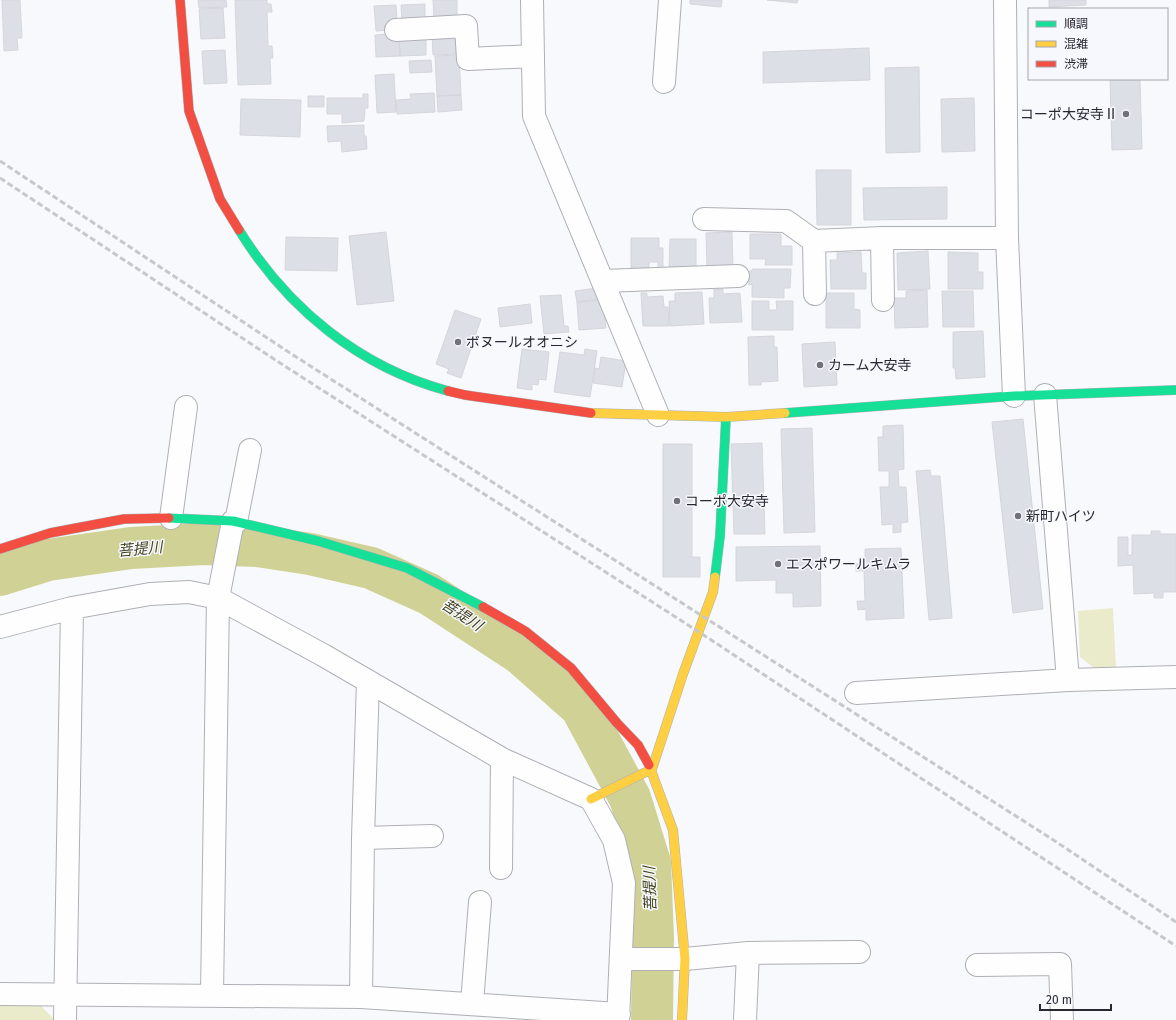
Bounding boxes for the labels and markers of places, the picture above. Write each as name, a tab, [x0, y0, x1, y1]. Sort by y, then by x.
place label: コーポ大安寺Ⅱ	[1020, 106, 1118, 123]
marker: コーポ大安寺Ⅱ	[1121, 109, 1131, 119]
place label: ボヌールオオニシ	[466, 334, 578, 351]
marker: ボヌールオオニシ	[453, 337, 463, 347]
place label: カーム大安寺	[828, 357, 912, 374]
marker: カーム大安寺	[815, 360, 825, 370]
place label: コーポ大安寺	[685, 493, 769, 510]
marker: コーポ大安寺	[672, 496, 682, 506]
place label: 新町ハイツ	[1026, 508, 1096, 525]
marker: 新町ハイツ	[1013, 511, 1023, 521]
place label: エスポワールキムラ	[786, 556, 911, 573]
marker: エスポワールキムラ	[773, 559, 783, 569]

